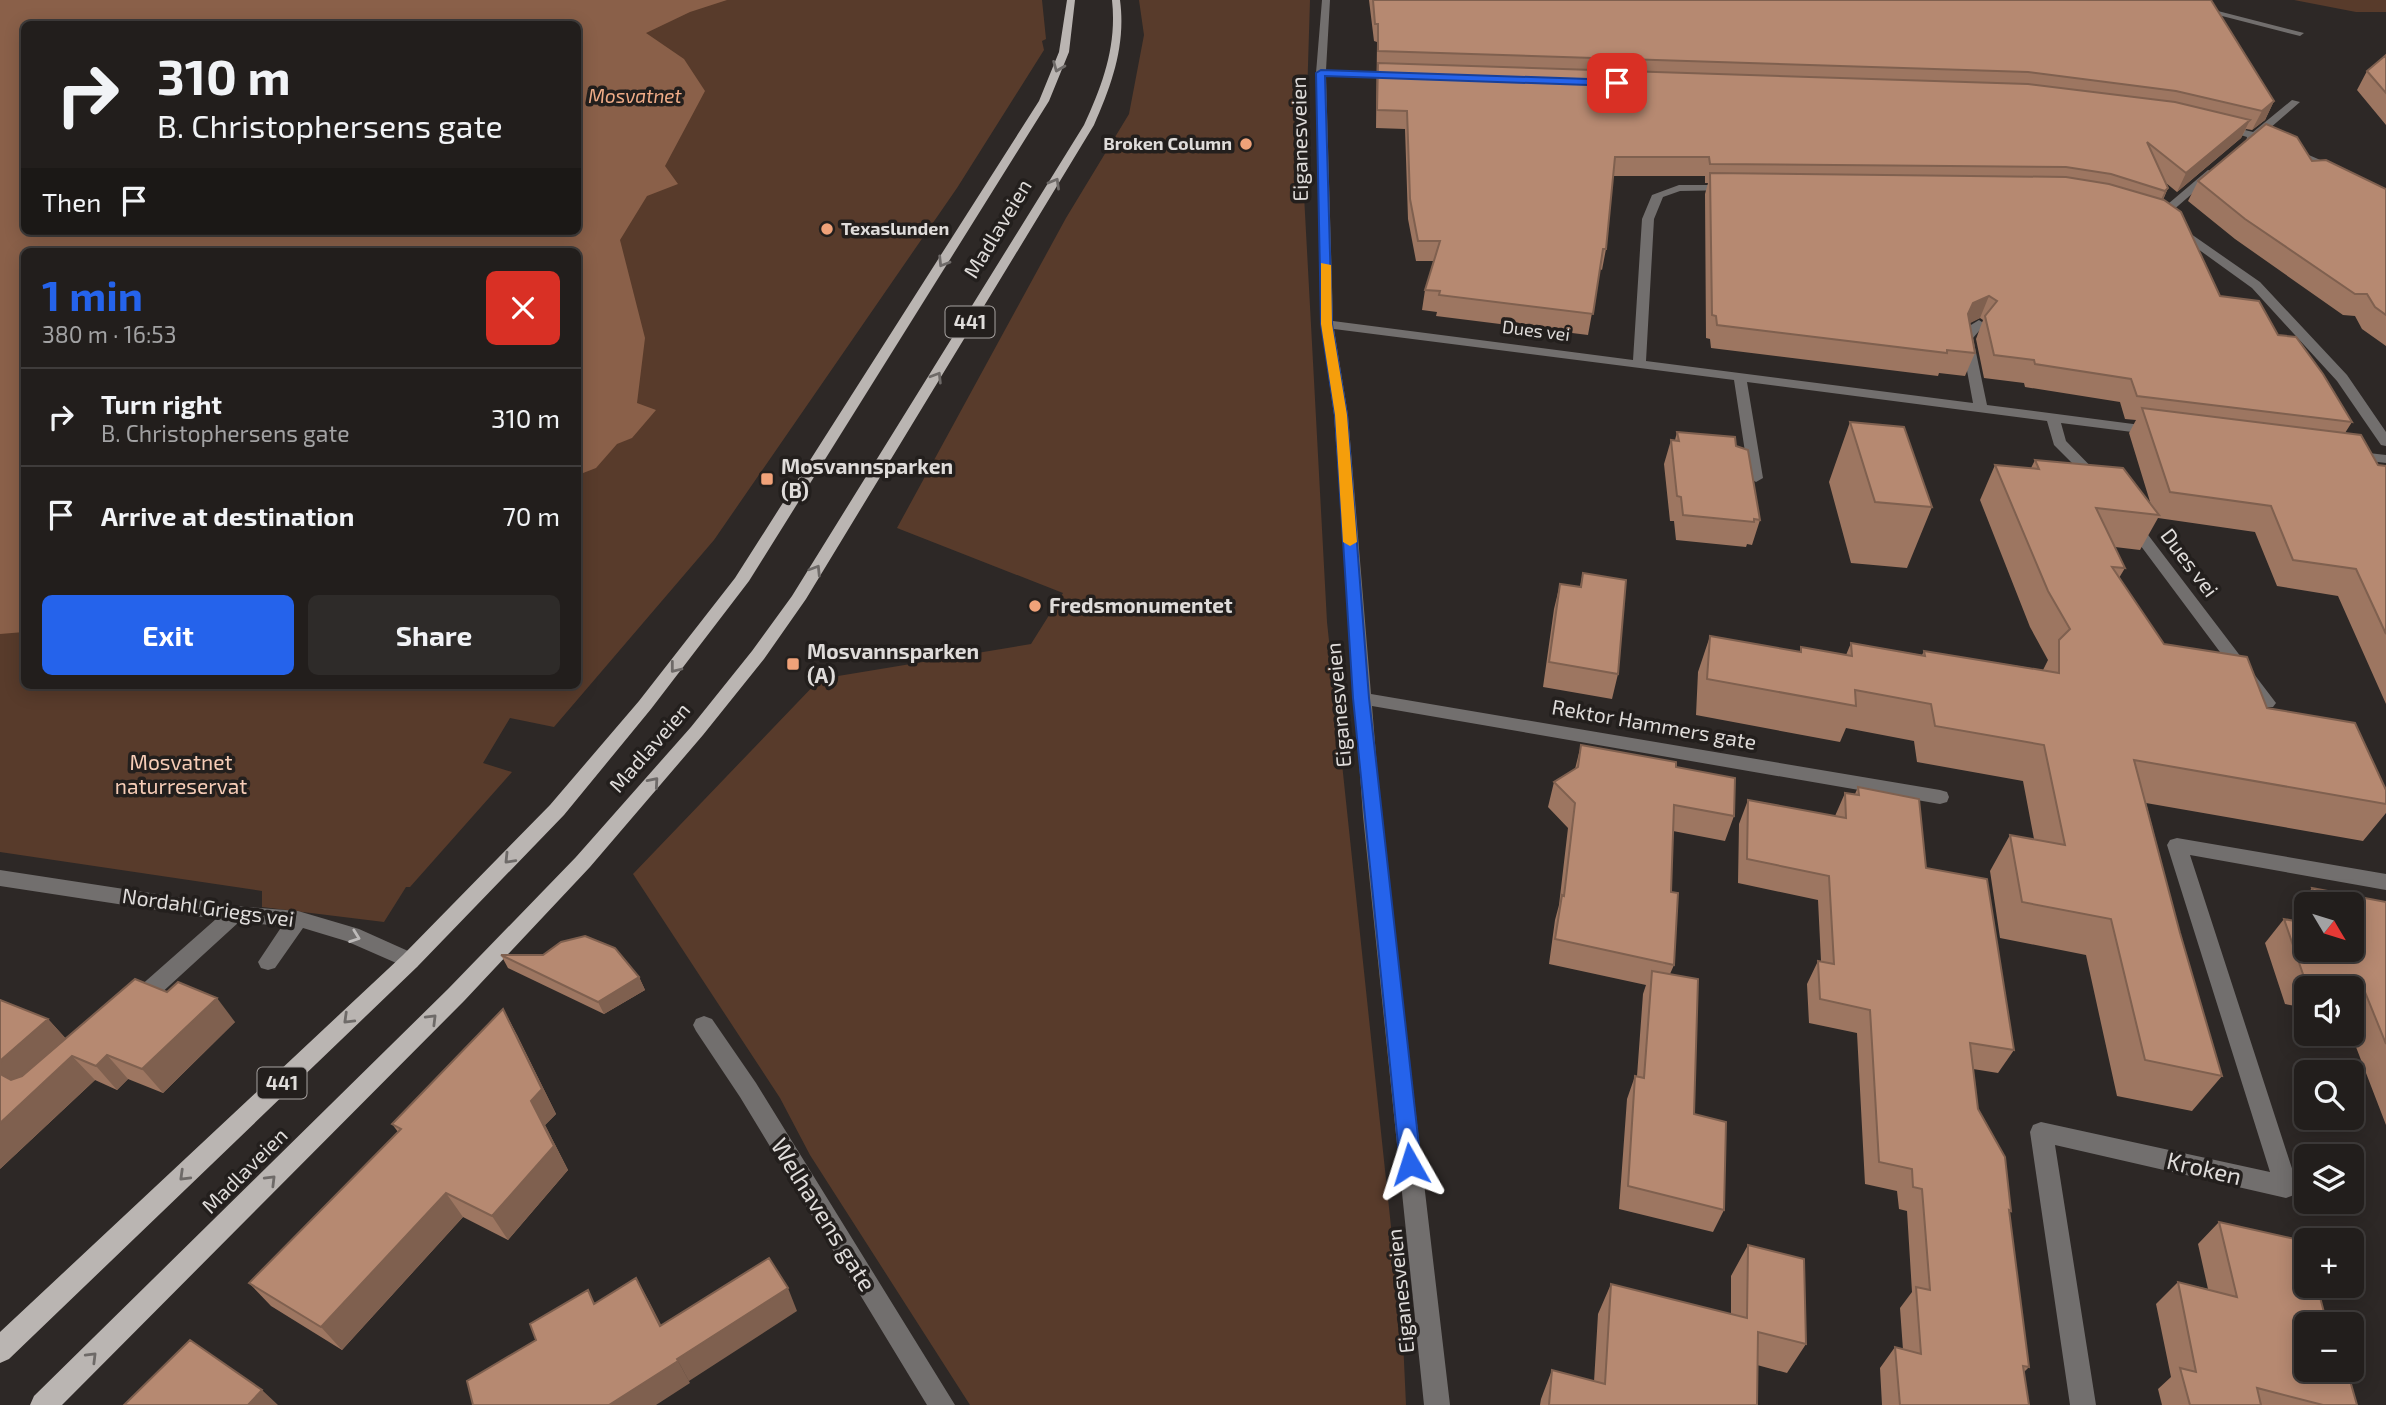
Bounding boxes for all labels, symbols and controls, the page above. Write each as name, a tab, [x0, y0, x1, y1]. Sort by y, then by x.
text: 310 m	[157, 46, 291, 105]
icon: right	[42, 49, 133, 140]
pin	[1587, 53, 1647, 113]
one-way arrow	[1052, 59, 1066, 72]
icon: arrive	[1598, 64, 1636, 102]
street label: Eiganesveien	[1285, 76, 1312, 202]
water label: Mosvatnet	[588, 84, 683, 107]
text: B. Christophersens gate	[157, 106, 503, 144]
place label: Broken Column	[1103, 132, 1232, 154]
marker: Broken Column	[1238, 136, 1254, 152]
street label: Madlaveien	[957, 174, 1036, 282]
one-way arrow	[1047, 178, 1060, 190]
icon: arrive	[115, 182, 153, 220]
text: Then	[42, 186, 101, 217]
place label: Texaslunden	[841, 217, 949, 239]
marker: Texaslunden	[819, 221, 835, 237]
one-way arrow	[939, 255, 952, 268]
text: 1 min	[42, 269, 143, 319]
button: close	[486, 271, 560, 345]
road number: 441	[946, 306, 995, 338]
street label: Dues vei	[1501, 315, 1571, 345]
text: 380 m · 16:53	[42, 320, 176, 348]
one-way arrow	[928, 372, 941, 385]
text: Turn right	[101, 388, 222, 419]
icon: right	[42, 398, 80, 436]
text: 310 m	[491, 402, 560, 433]
text: B. Christophersens gate	[101, 419, 350, 447]
place label: Mosvannsparken (B)	[781, 453, 953, 502]
marker: Mosvannsparken (B)	[759, 471, 775, 487]
icon: arrive	[42, 496, 80, 534]
text: Arrive at destination	[101, 500, 354, 531]
text: 70 m	[502, 500, 560, 531]
street label: Dues vei	[2156, 523, 2224, 601]
one-way arrow	[807, 565, 820, 578]
place label: Fredsmonumentet	[1049, 592, 1233, 617]
button: Exit	[42, 595, 294, 675]
button: Share	[308, 595, 560, 675]
marker: Fredsmonumentet	[1027, 598, 1043, 614]
place label: Mosvannsparken (A)	[807, 638, 979, 687]
street label: Eiganesveien	[1320, 642, 1355, 769]
marker: Mosvannsparken (A)	[785, 656, 801, 672]
one-way arrow	[670, 660, 683, 672]
street label: Rektor Hammers gate	[1550, 693, 1758, 754]
street label: Madlaveien	[603, 697, 695, 797]
park label: Mosvatnet naturreservat	[115, 749, 247, 798]
one-way arrow	[645, 777, 658, 790]
one-way arrow	[505, 851, 518, 864]
street label: Nordahl Griegs vei	[121, 882, 296, 931]
north arrow	[2294, 892, 2364, 962]
map controls	[2294, 892, 2364, 1382]
one-way arrow	[348, 929, 361, 943]
button: sound	[2294, 976, 2364, 1046]
one-way arrow	[344, 1011, 357, 1024]
one-way arrow	[424, 1015, 437, 1028]
button: search	[2294, 1060, 2364, 1130]
road number: 441	[258, 1068, 306, 1098]
street label: Madlaveien	[196, 1122, 292, 1218]
position arrow	[1373, 1127, 1447, 1201]
street label: Welhavens gate	[766, 1132, 883, 1296]
button: layers	[2294, 1144, 2364, 1214]
street label: Kroken	[2164, 1145, 2245, 1190]
one-way arrow	[179, 1168, 192, 1181]
one-way arrow	[262, 1175, 275, 1188]
street label: Eiganesveien	[1381, 1228, 1418, 1355]
button: +	[2294, 1228, 2364, 1298]
button: −	[2294, 1312, 2364, 1382]
one-way arrow	[83, 1353, 96, 1366]

